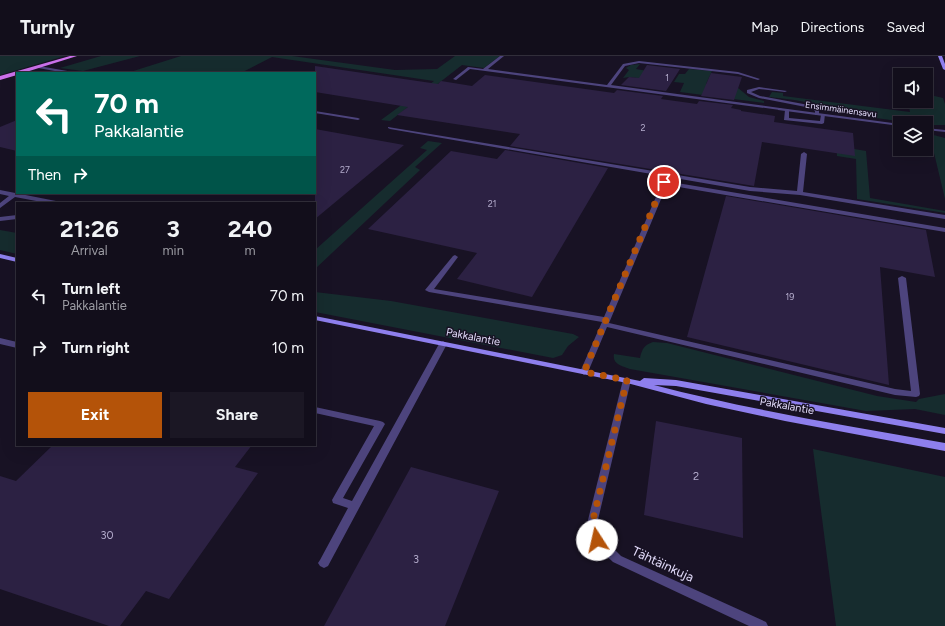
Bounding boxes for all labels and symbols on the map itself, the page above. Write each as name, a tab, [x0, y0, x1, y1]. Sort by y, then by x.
house number: 1	[665, 72, 669, 83]
street label: Ensimmäinensavu	[805, 99, 877, 119]
house number: 2	[640, 122, 646, 133]
house number: 27	[340, 164, 350, 175]
pin	[647, 165, 681, 199]
house number: 21	[488, 198, 496, 209]
house number: 19	[786, 291, 794, 302]
street label: Pakkalantie	[445, 325, 501, 349]
street label: Pakkalantie	[759, 395, 815, 417]
house number: 2	[693, 470, 699, 483]
position arrow	[576, 519, 618, 561]
house number: 30	[100, 529, 114, 542]
street label: Tähtäinkuja	[630, 543, 696, 585]
house number: 3	[413, 553, 419, 566]

